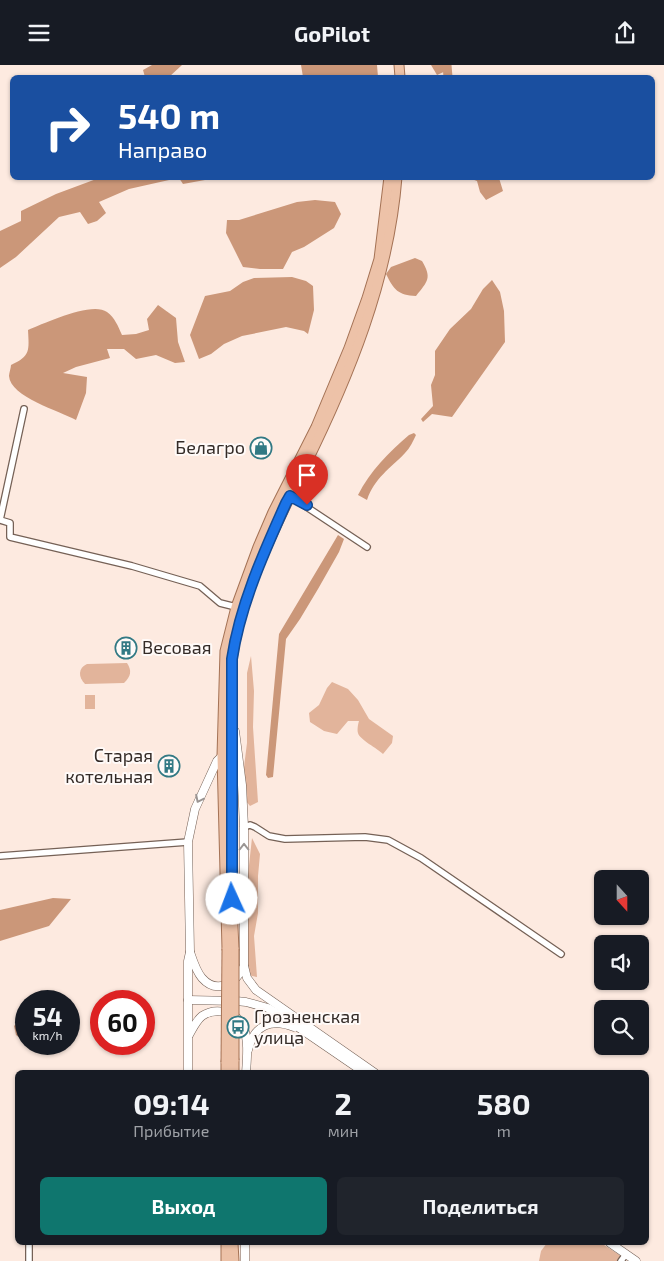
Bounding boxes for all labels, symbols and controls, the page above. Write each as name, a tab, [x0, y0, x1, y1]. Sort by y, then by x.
icon: menu	[25, 19, 53, 47]
icon: share	[611, 19, 639, 47]
text: GoPilot	[294, 20, 370, 46]
text: 540 m	[118, 94, 220, 136]
icon: right	[35, 95, 100, 160]
text: Направо	[118, 136, 207, 162]
place label: Белагро	[175, 436, 245, 458]
shop icon: Белагро	[249, 436, 273, 460]
pin	[286, 454, 328, 505]
icon: arrive	[293, 461, 321, 489]
building icon: Весовая	[114, 636, 138, 660]
place label: Весовая	[142, 636, 212, 658]
place label: Старая котельная	[65, 744, 153, 787]
building icon: Старая котельная	[157, 754, 181, 778]
one-way arrow	[195, 794, 206, 803]
one-way arrow	[239, 843, 249, 850]
north arrow	[594, 870, 649, 925]
map controls	[594, 870, 649, 1055]
position arrow	[205, 872, 257, 924]
button: sound	[594, 935, 649, 990]
speed limit sign: 60	[90, 990, 155, 1055]
button: search	[594, 1000, 649, 1055]
text: 54	[33, 1001, 62, 1031]
place label: Грозненская улица	[254, 1005, 360, 1048]
bus stop icon: Грозненская улица	[226, 1015, 250, 1039]
text: km/h	[33, 1028, 62, 1042]
text: 09:14	[133, 1085, 210, 1121]
text: 2	[334, 1085, 352, 1121]
text: 580	[477, 1085, 531, 1121]
text: Прибытие	[133, 1121, 209, 1140]
text: мин	[328, 1121, 358, 1140]
text: m	[497, 1121, 511, 1140]
button: Выход	[40, 1177, 327, 1235]
button: Поделиться	[337, 1177, 624, 1235]

